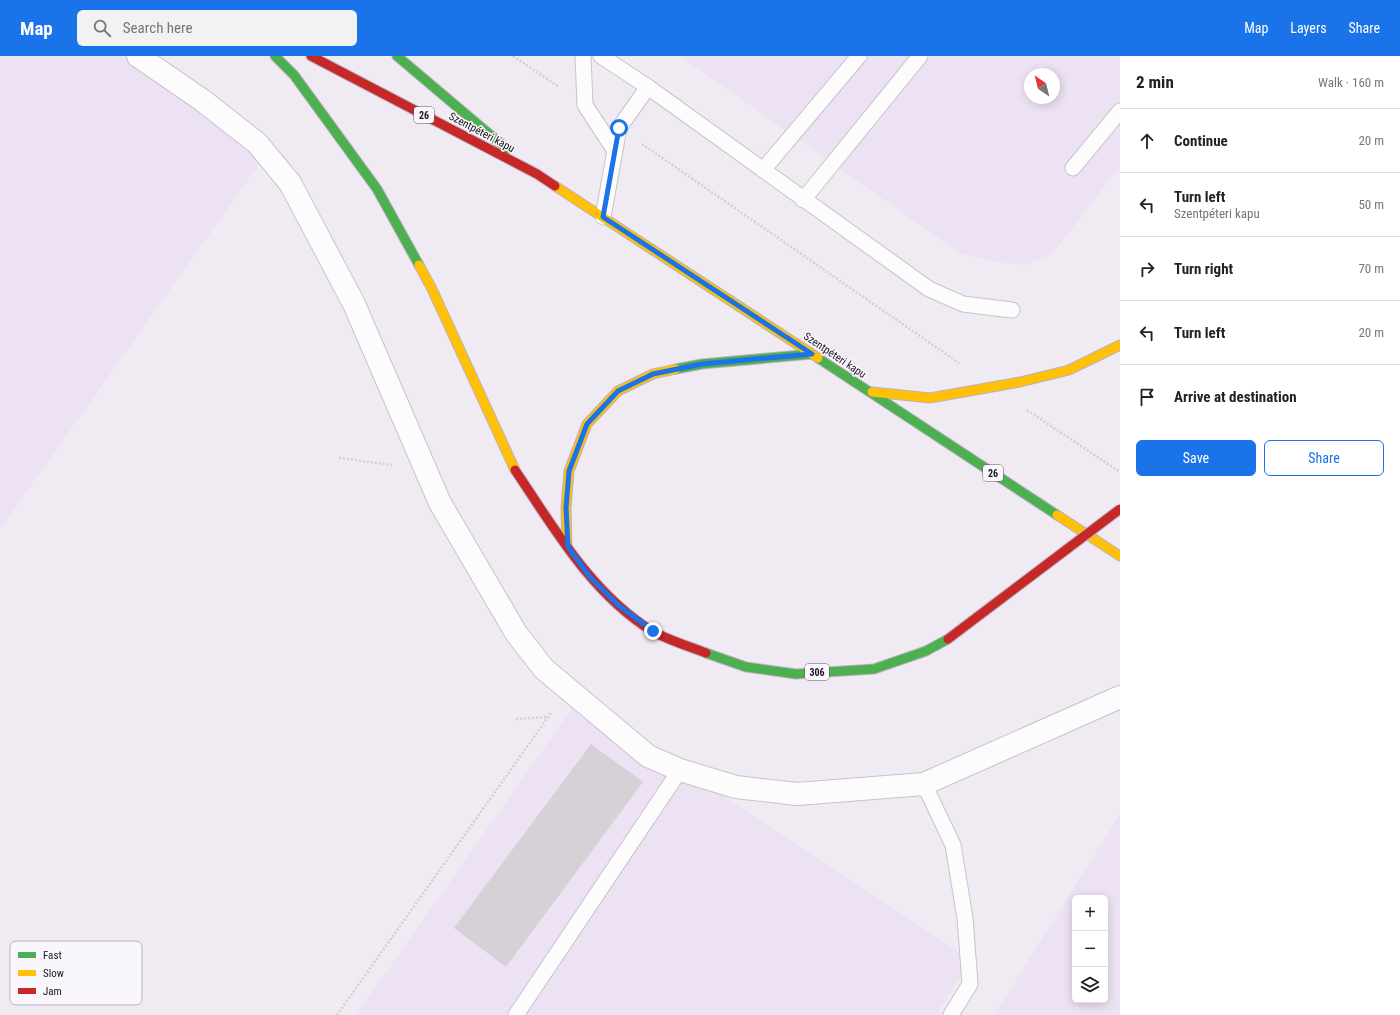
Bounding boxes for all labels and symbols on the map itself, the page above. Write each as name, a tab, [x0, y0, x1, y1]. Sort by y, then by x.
north arrow	[1024, 68, 1060, 104]
road number: 26	[414, 107, 434, 123]
street label: Szentpéteri kapu	[447, 110, 517, 155]
route start	[610, 119, 628, 137]
street label: Szentpéteri kapu	[801, 330, 868, 381]
road number: 26	[983, 465, 1003, 481]
route end	[644, 622, 662, 640]
road number: 306	[805, 664, 829, 680]
legend	[10, 941, 142, 1005]
text: Fast	[43, 949, 62, 962]
text: Slow	[43, 967, 64, 980]
text: Jam	[43, 985, 62, 998]

